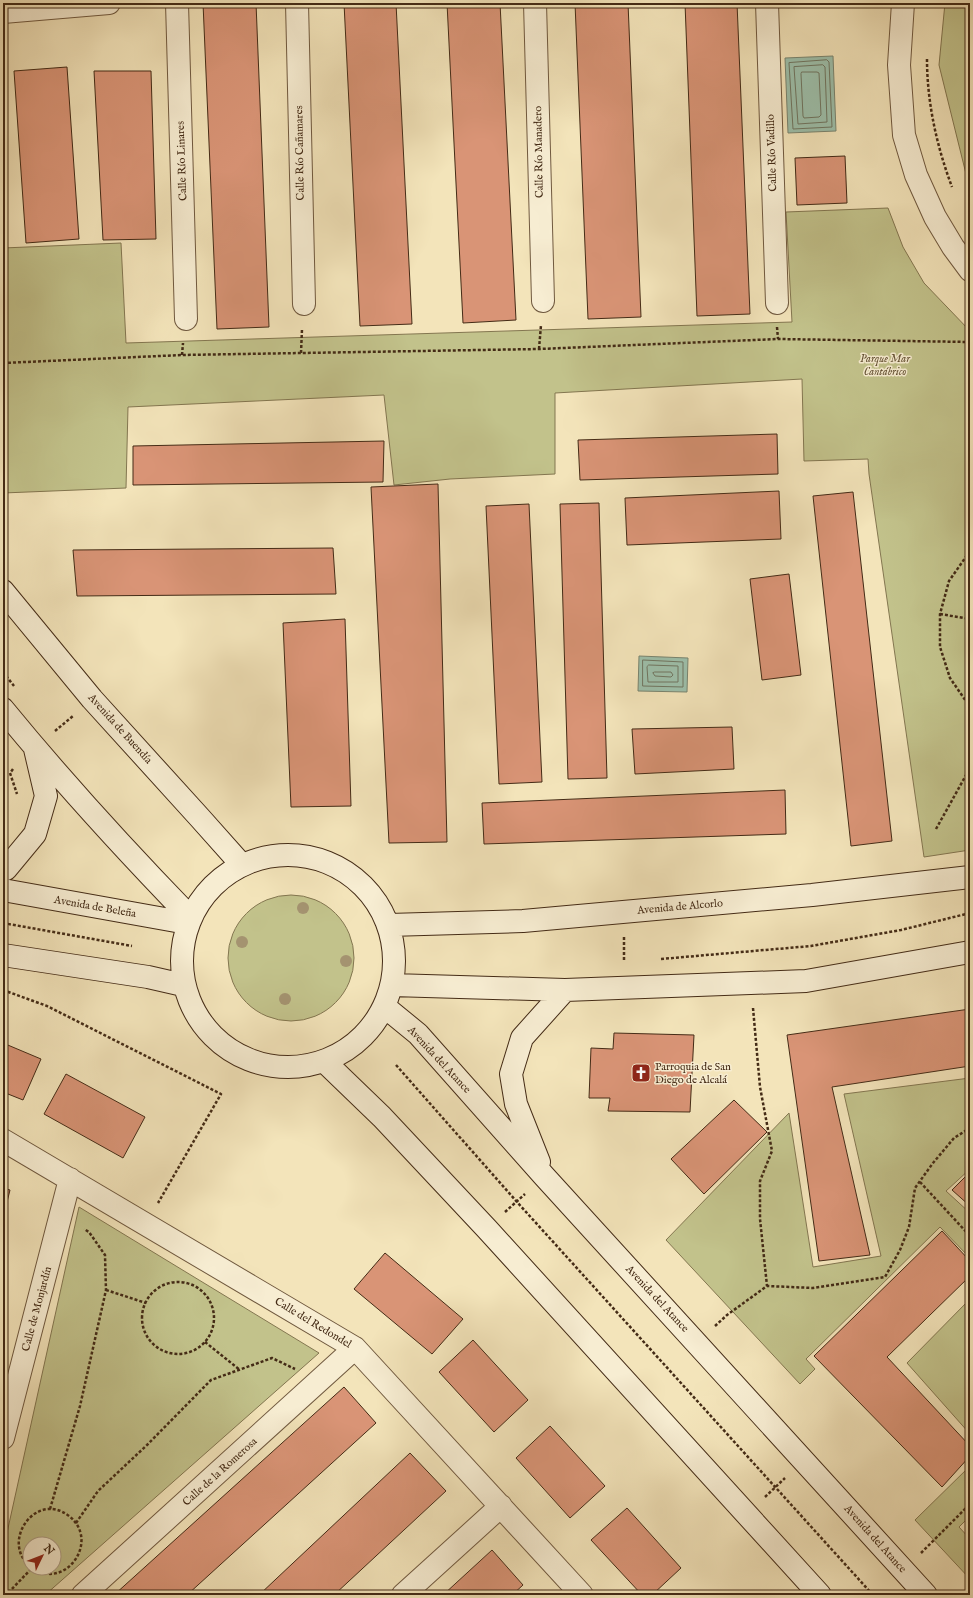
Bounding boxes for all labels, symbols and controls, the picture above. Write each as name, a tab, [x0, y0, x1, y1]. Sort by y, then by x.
street label: Calle Río Cañamares	[292, 105, 308, 201]
street label: Calle Río Manadero	[531, 106, 547, 198]
street label: Calle Río Vadillo	[764, 114, 780, 192]
street label: Calle Río Linares	[174, 121, 190, 201]
park label: Parque Mar Cantábrico	[860, 352, 911, 379]
street label: Avenida de Buendía	[84, 690, 155, 767]
street label: Avenida de Beleña	[52, 893, 137, 921]
street label: Avenida de Alcorlo	[636, 896, 724, 918]
street label: Avenida del Atance	[404, 1023, 474, 1097]
place label: Parroquia de San Diego de Alcalá	[655, 1060, 731, 1087]
church icon: Parroquia de San Diego de Alcalá	[630, 1062, 652, 1084]
street label: Avenida del Atance	[622, 1262, 692, 1336]
street label: Calle de Monjardín	[19, 1265, 55, 1353]
street label: Calle del Redondel	[272, 1295, 354, 1351]
street label: Calle de la Romerosa	[180, 1435, 260, 1509]
street label: Avenida del Atance	[840, 1501, 909, 1576]
north arrow	[22, 1536, 62, 1576]
text: N	[40, 1541, 57, 1558]

